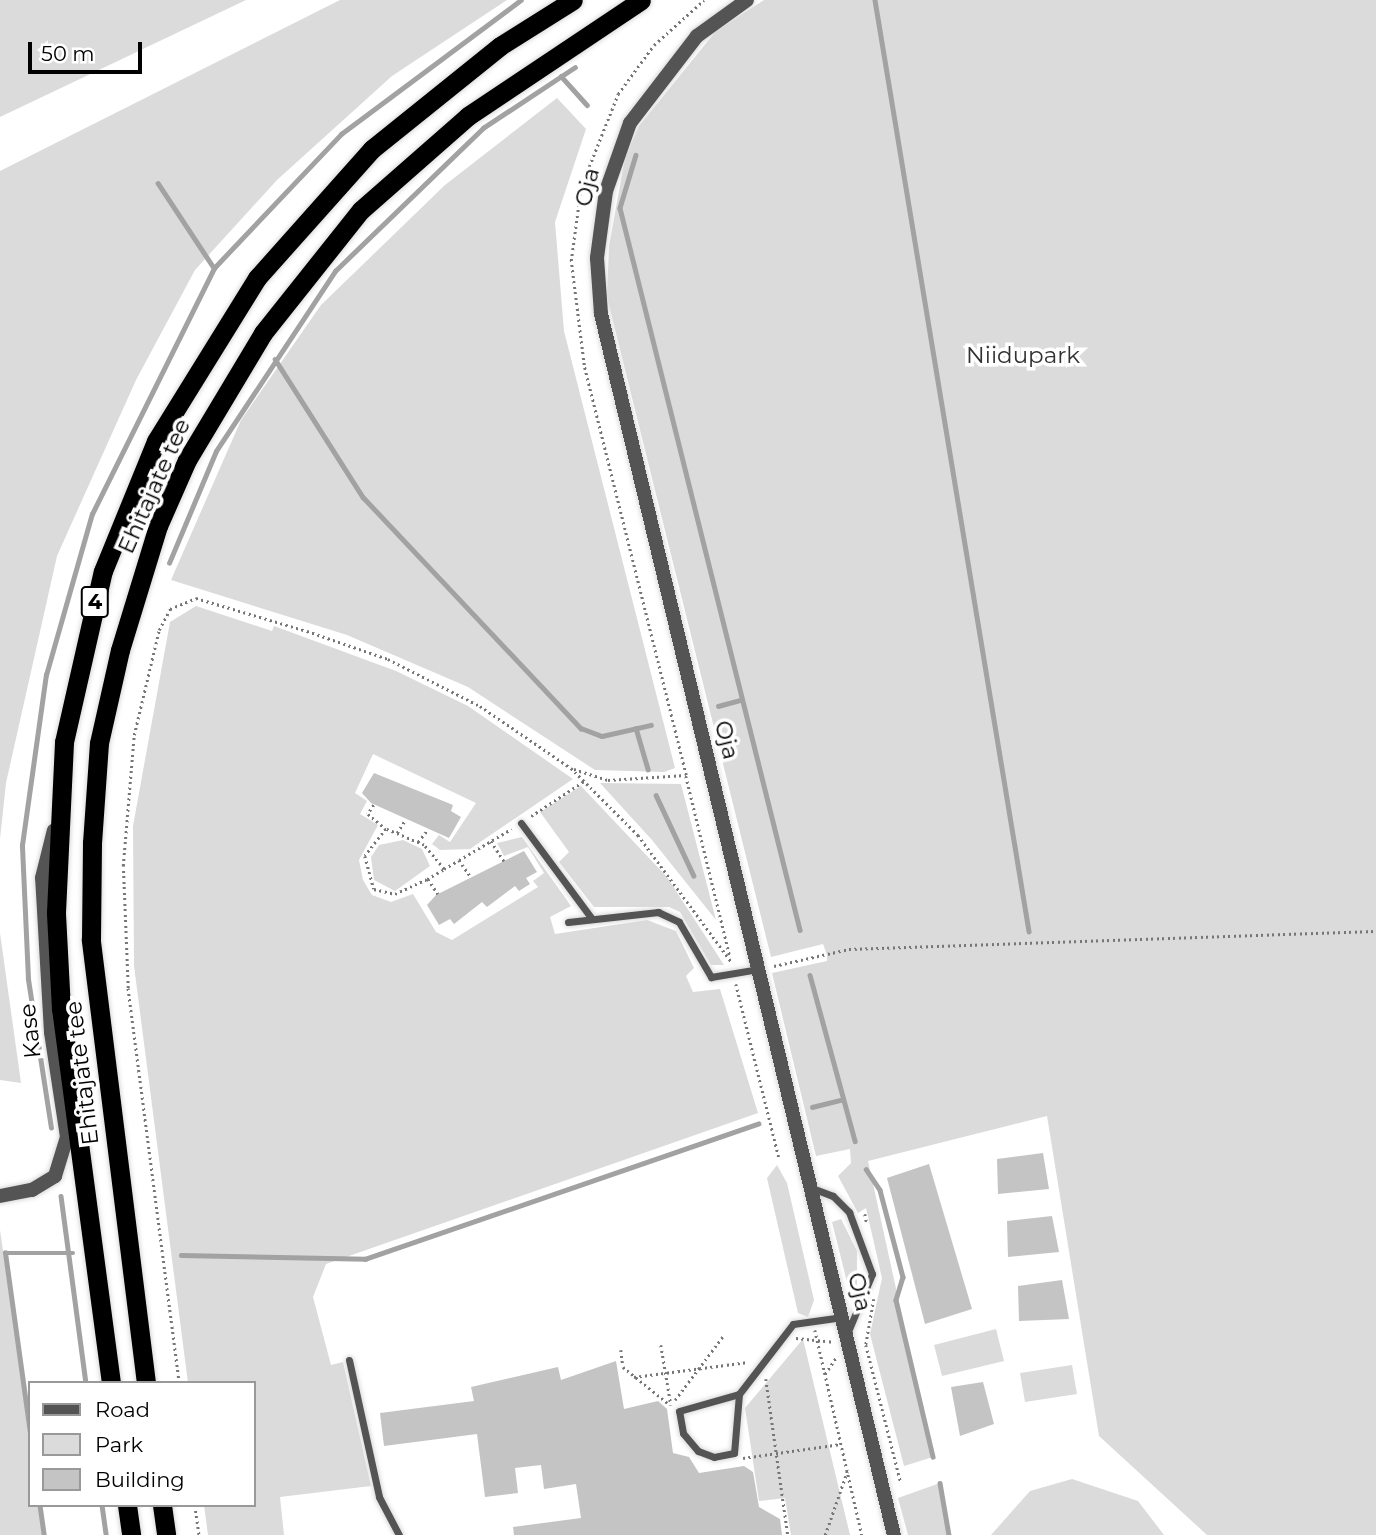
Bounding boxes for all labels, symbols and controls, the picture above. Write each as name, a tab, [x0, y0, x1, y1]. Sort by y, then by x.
scale bar	[32, 28, 145, 72]
text: 50 m	[41, 41, 95, 66]
street label: Oja	[569, 165, 605, 209]
park label: Niidupark	[966, 341, 1080, 369]
street label: Ehitajate tee	[112, 414, 196, 558]
road number: 4	[79, 584, 111, 620]
street label: Oja	[709, 718, 745, 762]
street label: Ehitajate tee	[59, 999, 105, 1147]
street label: Kase	[13, 1002, 47, 1060]
street label: Oja	[842, 1270, 878, 1314]
legend	[28, 1381, 256, 1507]
text: Road	[95, 1397, 150, 1422]
text: Park	[95, 1432, 143, 1457]
text: Building	[95, 1467, 185, 1492]

